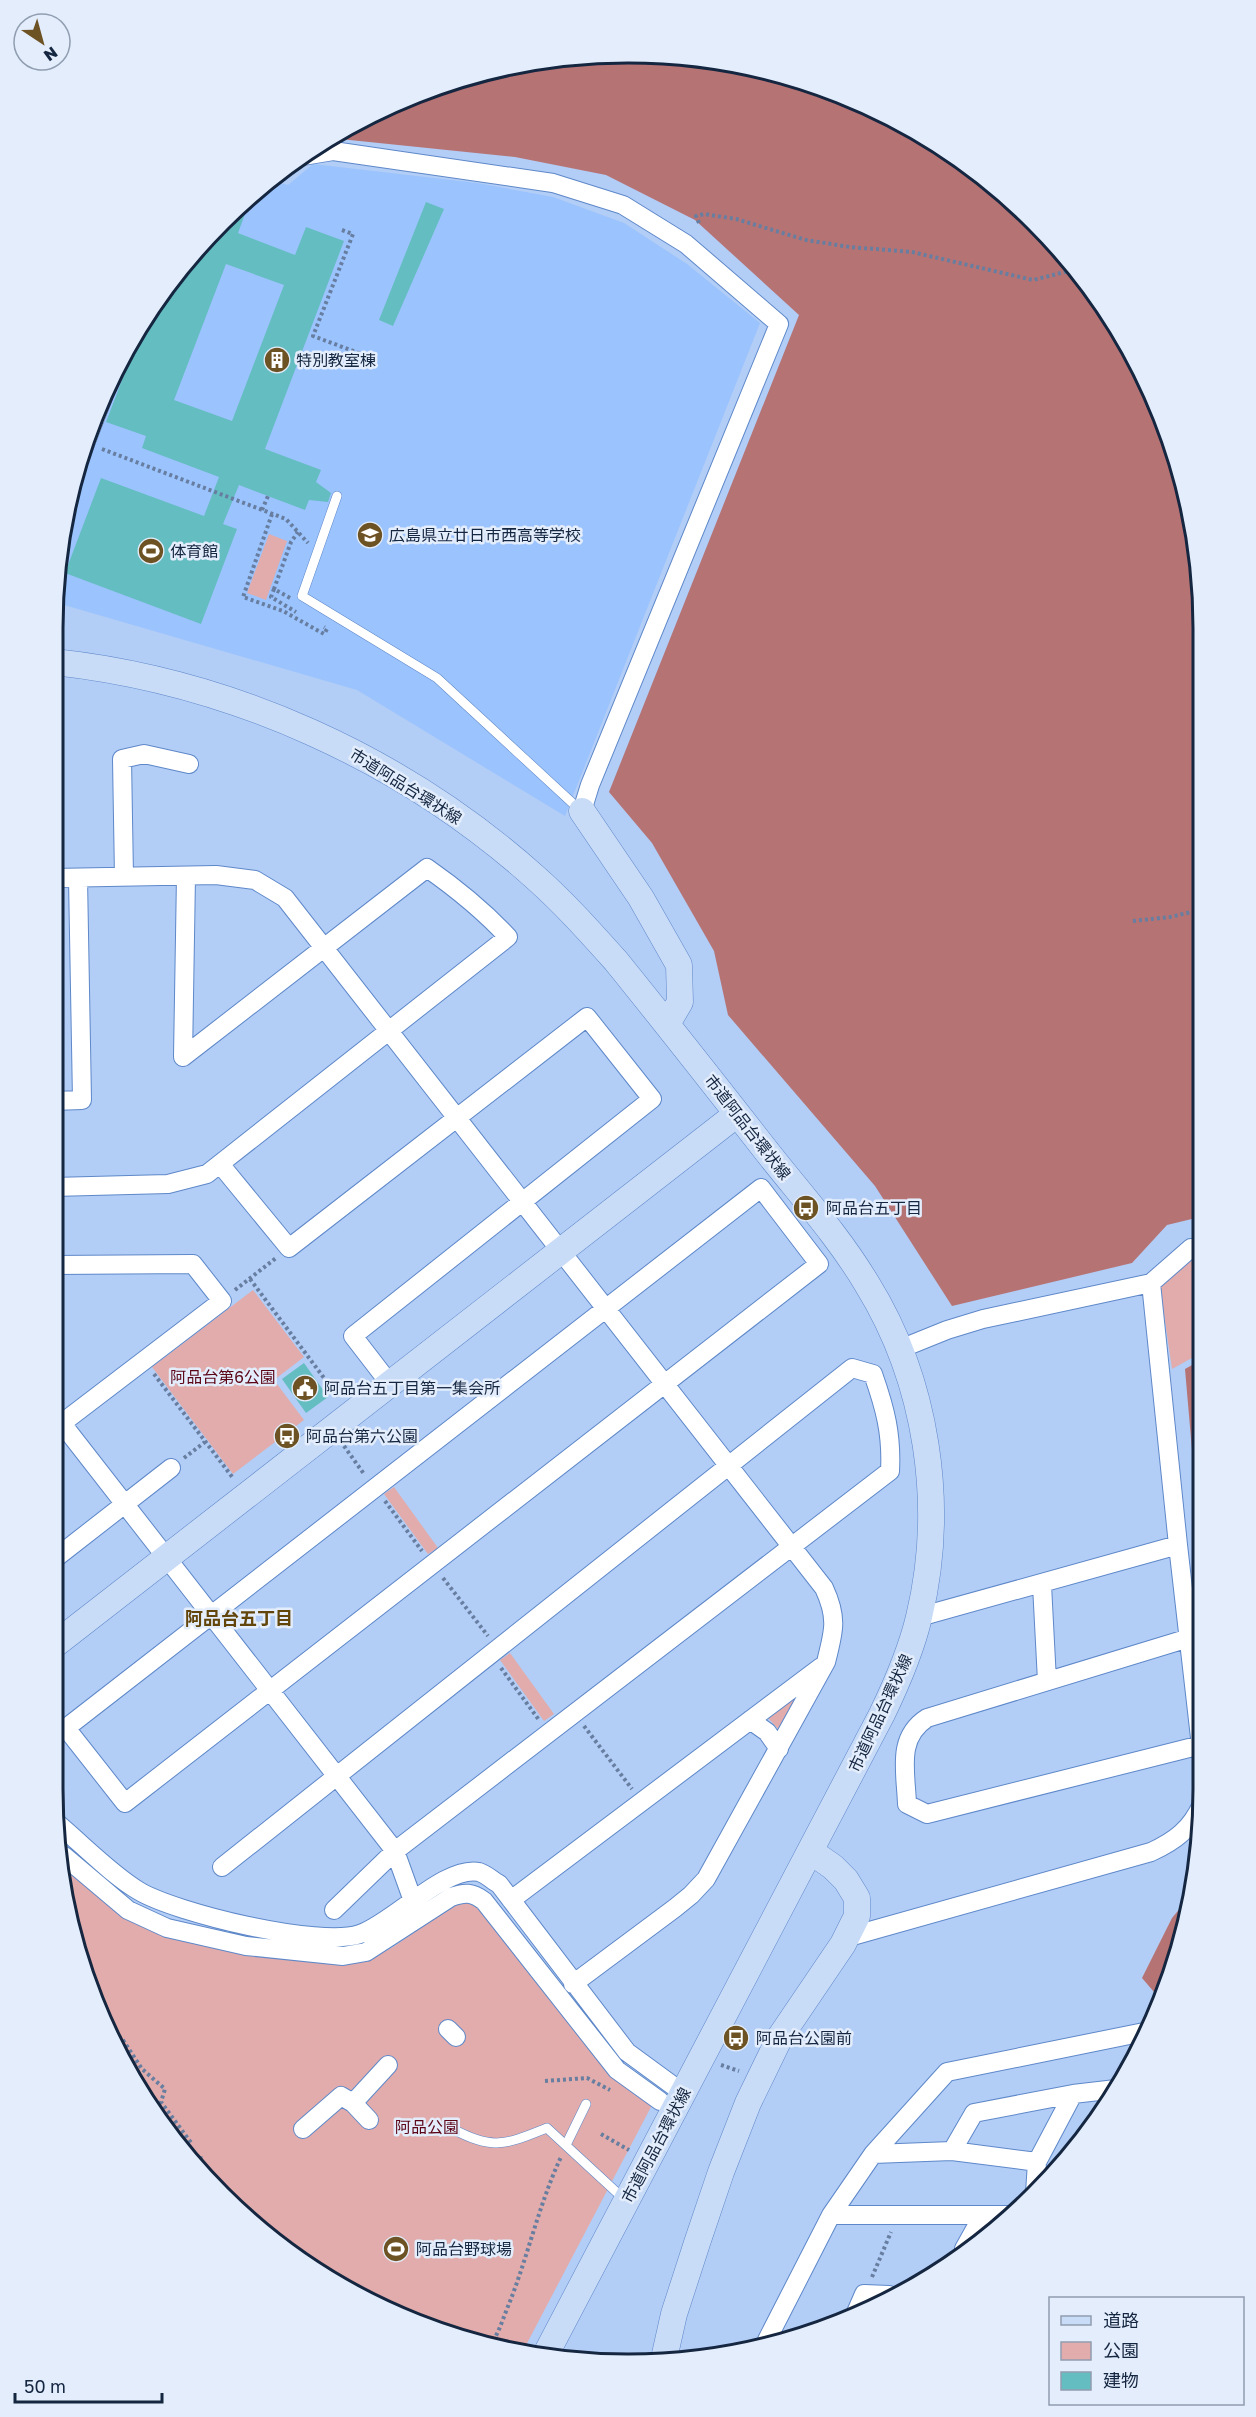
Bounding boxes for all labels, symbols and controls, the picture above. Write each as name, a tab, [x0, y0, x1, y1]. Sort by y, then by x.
north arrow	[12, 12, 72, 72]
text: N	[40, 42, 62, 66]
building icon: 特別教室棟	[262, 345, 292, 375]
place label: 特別教室棟	[296, 350, 376, 370]
school or university icon: 広島県立廿日市西高等学校	[355, 520, 385, 550]
place label: 広島県立廿日市西高等学校	[389, 525, 581, 545]
sports icon: 体育館	[136, 536, 166, 566]
place label: 体育館	[170, 541, 218, 561]
street label: 市道阿品台環状線	[346, 744, 466, 828]
street label: 市道阿品台環状線	[701, 1070, 795, 1184]
bus stop icon: 阿品台五丁目	[791, 1193, 821, 1223]
place label: 阿品台五丁目	[826, 1198, 922, 1218]
park label: 阿品台第6公園	[170, 1367, 276, 1387]
public building icon: 阿品台五丁目第一集会所	[290, 1373, 320, 1403]
place label: 阿品台五丁目第一集会所	[324, 1378, 500, 1398]
bus stop icon: 阿品台第六公園	[272, 1421, 302, 1451]
place label: 阿品台第六公園	[306, 1426, 418, 1446]
district label: 阿品台五丁目	[185, 1607, 293, 1629]
street label: 市道阿品台環状線	[844, 1651, 916, 1775]
bus stop icon: 阿品台公園前	[721, 2023, 751, 2053]
place label: 阿品台公園前	[756, 2028, 852, 2048]
street label: 市道阿品台環状線	[617, 2084, 695, 2206]
park label: 阿品公園	[395, 2117, 459, 2137]
sports icon: 阿品台野球場	[381, 2234, 411, 2264]
place label: 阿品台野球場	[416, 2239, 512, 2259]
legend	[1049, 2297, 1244, 2405]
text: 道路	[1103, 2309, 1139, 2331]
text: 公園	[1103, 2339, 1139, 2361]
scale bar	[15, 2366, 162, 2404]
text: 建物	[1103, 2369, 1139, 2391]
text: 50 m	[24, 2375, 66, 2397]

